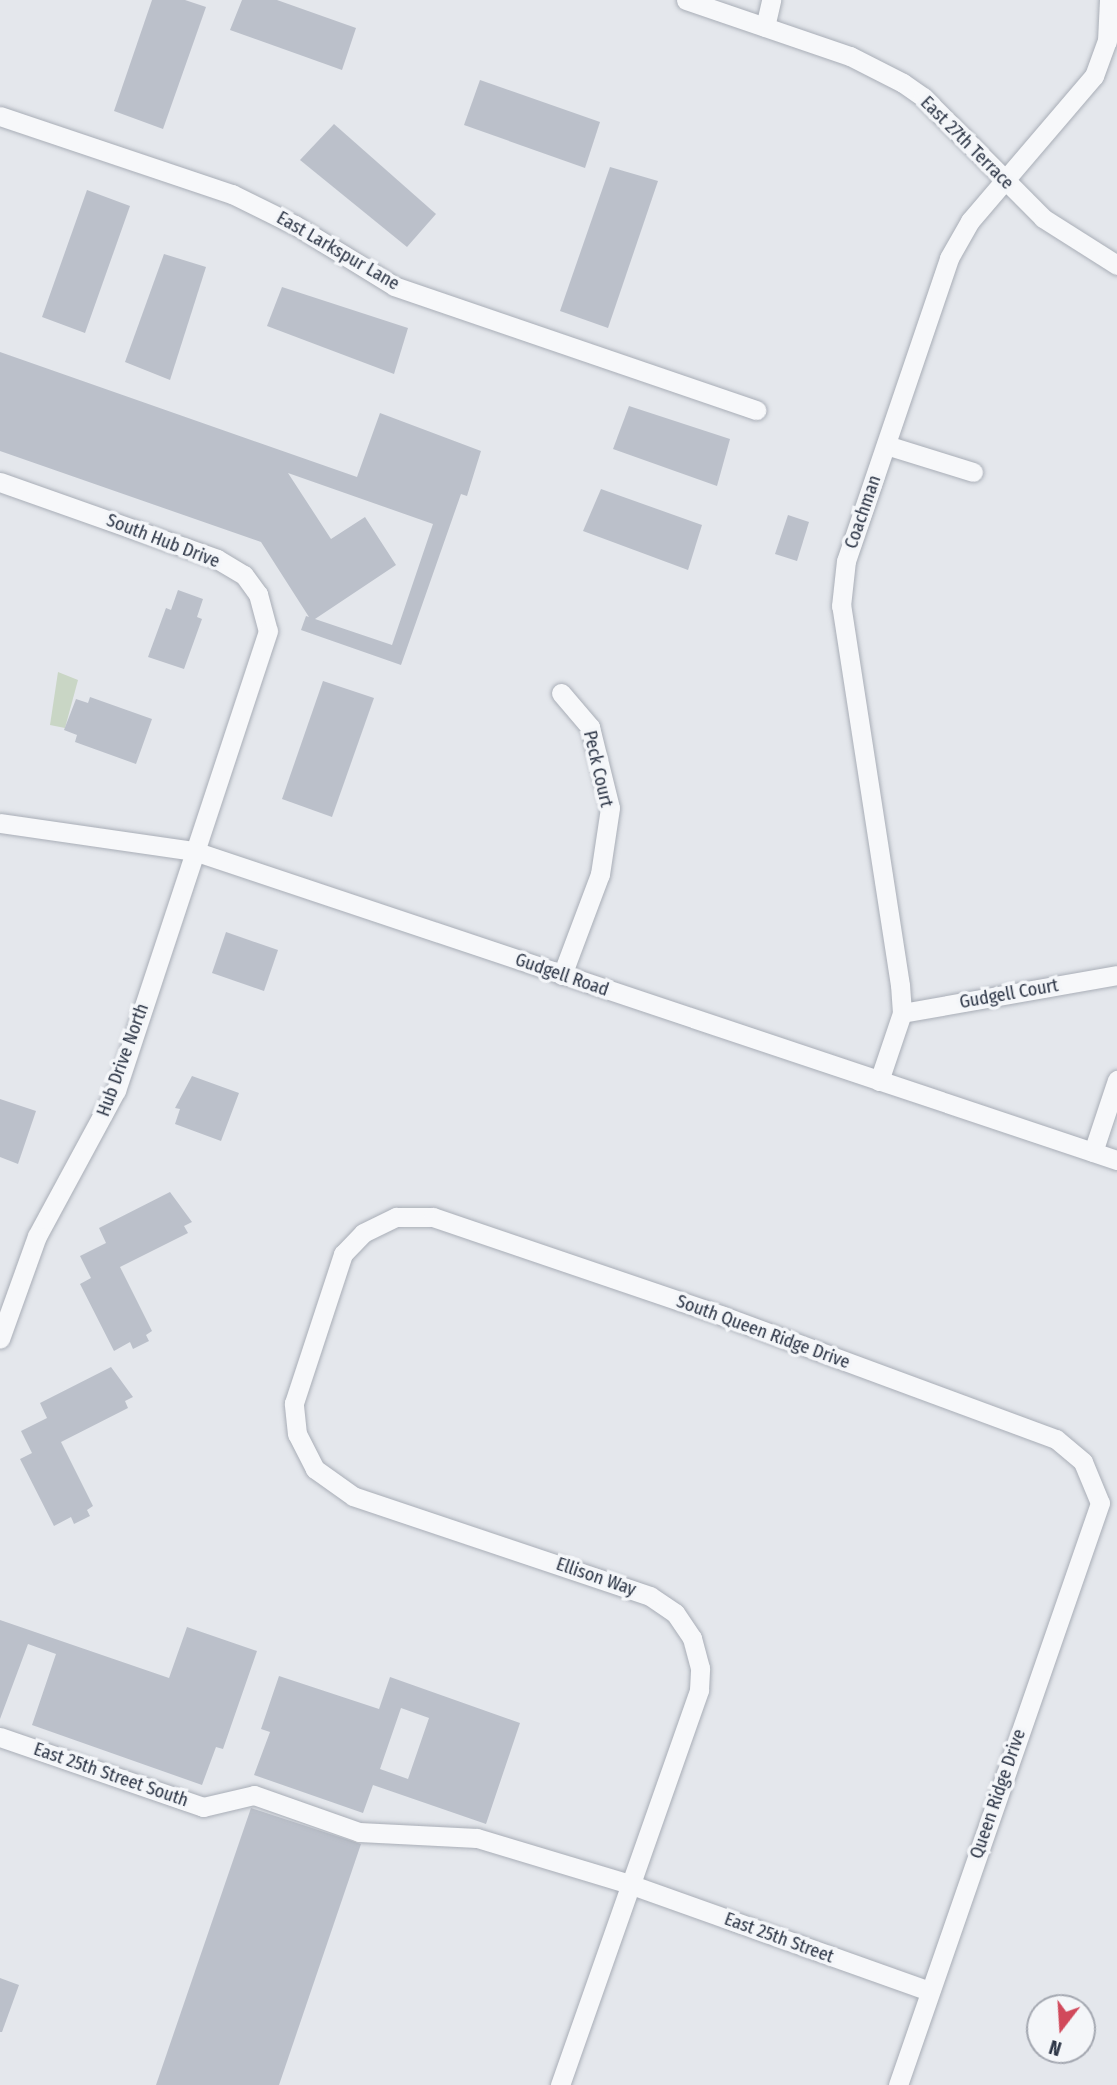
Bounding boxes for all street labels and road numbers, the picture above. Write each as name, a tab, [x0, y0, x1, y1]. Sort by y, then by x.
street label: East 27th Terrace	[916, 92, 1018, 194]
street label: East Larkspur Lane	[273, 207, 403, 295]
street label: Coachman	[840, 472, 886, 552]
street label: South Hub Drive	[103, 509, 223, 573]
street label: Peck Court	[579, 729, 617, 809]
street label: Gudgell Road	[512, 949, 612, 1001]
street label: Gudgell Court	[958, 975, 1060, 1013]
street label: Hub Drive North	[93, 1001, 153, 1119]
street label: South Queen Ridge Drive	[673, 1291, 853, 1373]
street label: Ellison Way	[553, 1553, 639, 1601]
street label: Queen Ridge Drive	[966, 1726, 1030, 1862]
street label: East 25th Street South	[31, 1738, 191, 1812]
street label: East 25th Street	[721, 1908, 837, 1968]

